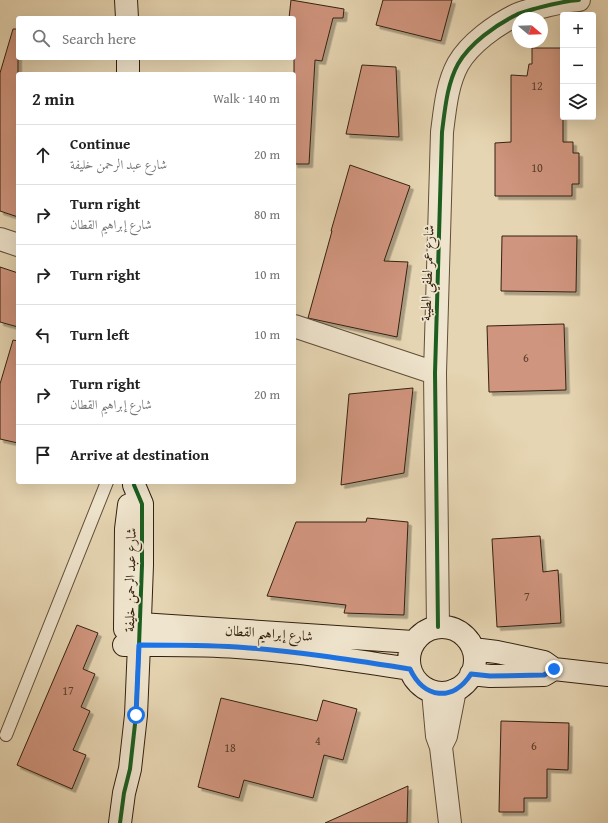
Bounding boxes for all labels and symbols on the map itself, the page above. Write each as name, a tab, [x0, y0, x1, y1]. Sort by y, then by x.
north arrow	[512, 12, 548, 48]
house number: 12	[531, 77, 543, 94]
house number: 10	[531, 159, 543, 176]
street label: شارع عمر لطفي الطيبة	[415, 224, 443, 322]
house number: 6	[523, 349, 529, 366]
street label: شارع عبد الرحمن خليفة	[119, 528, 143, 632]
house number: 7	[524, 588, 530, 605]
street label: شارع إبراهيم القطان	[224, 620, 314, 650]
route end	[545, 660, 563, 678]
house number: 17	[62, 682, 74, 699]
route start	[127, 706, 145, 724]
house number: 4	[315, 732, 321, 749]
house number: 6	[531, 737, 537, 754]
house number: 18	[224, 739, 236, 756]

